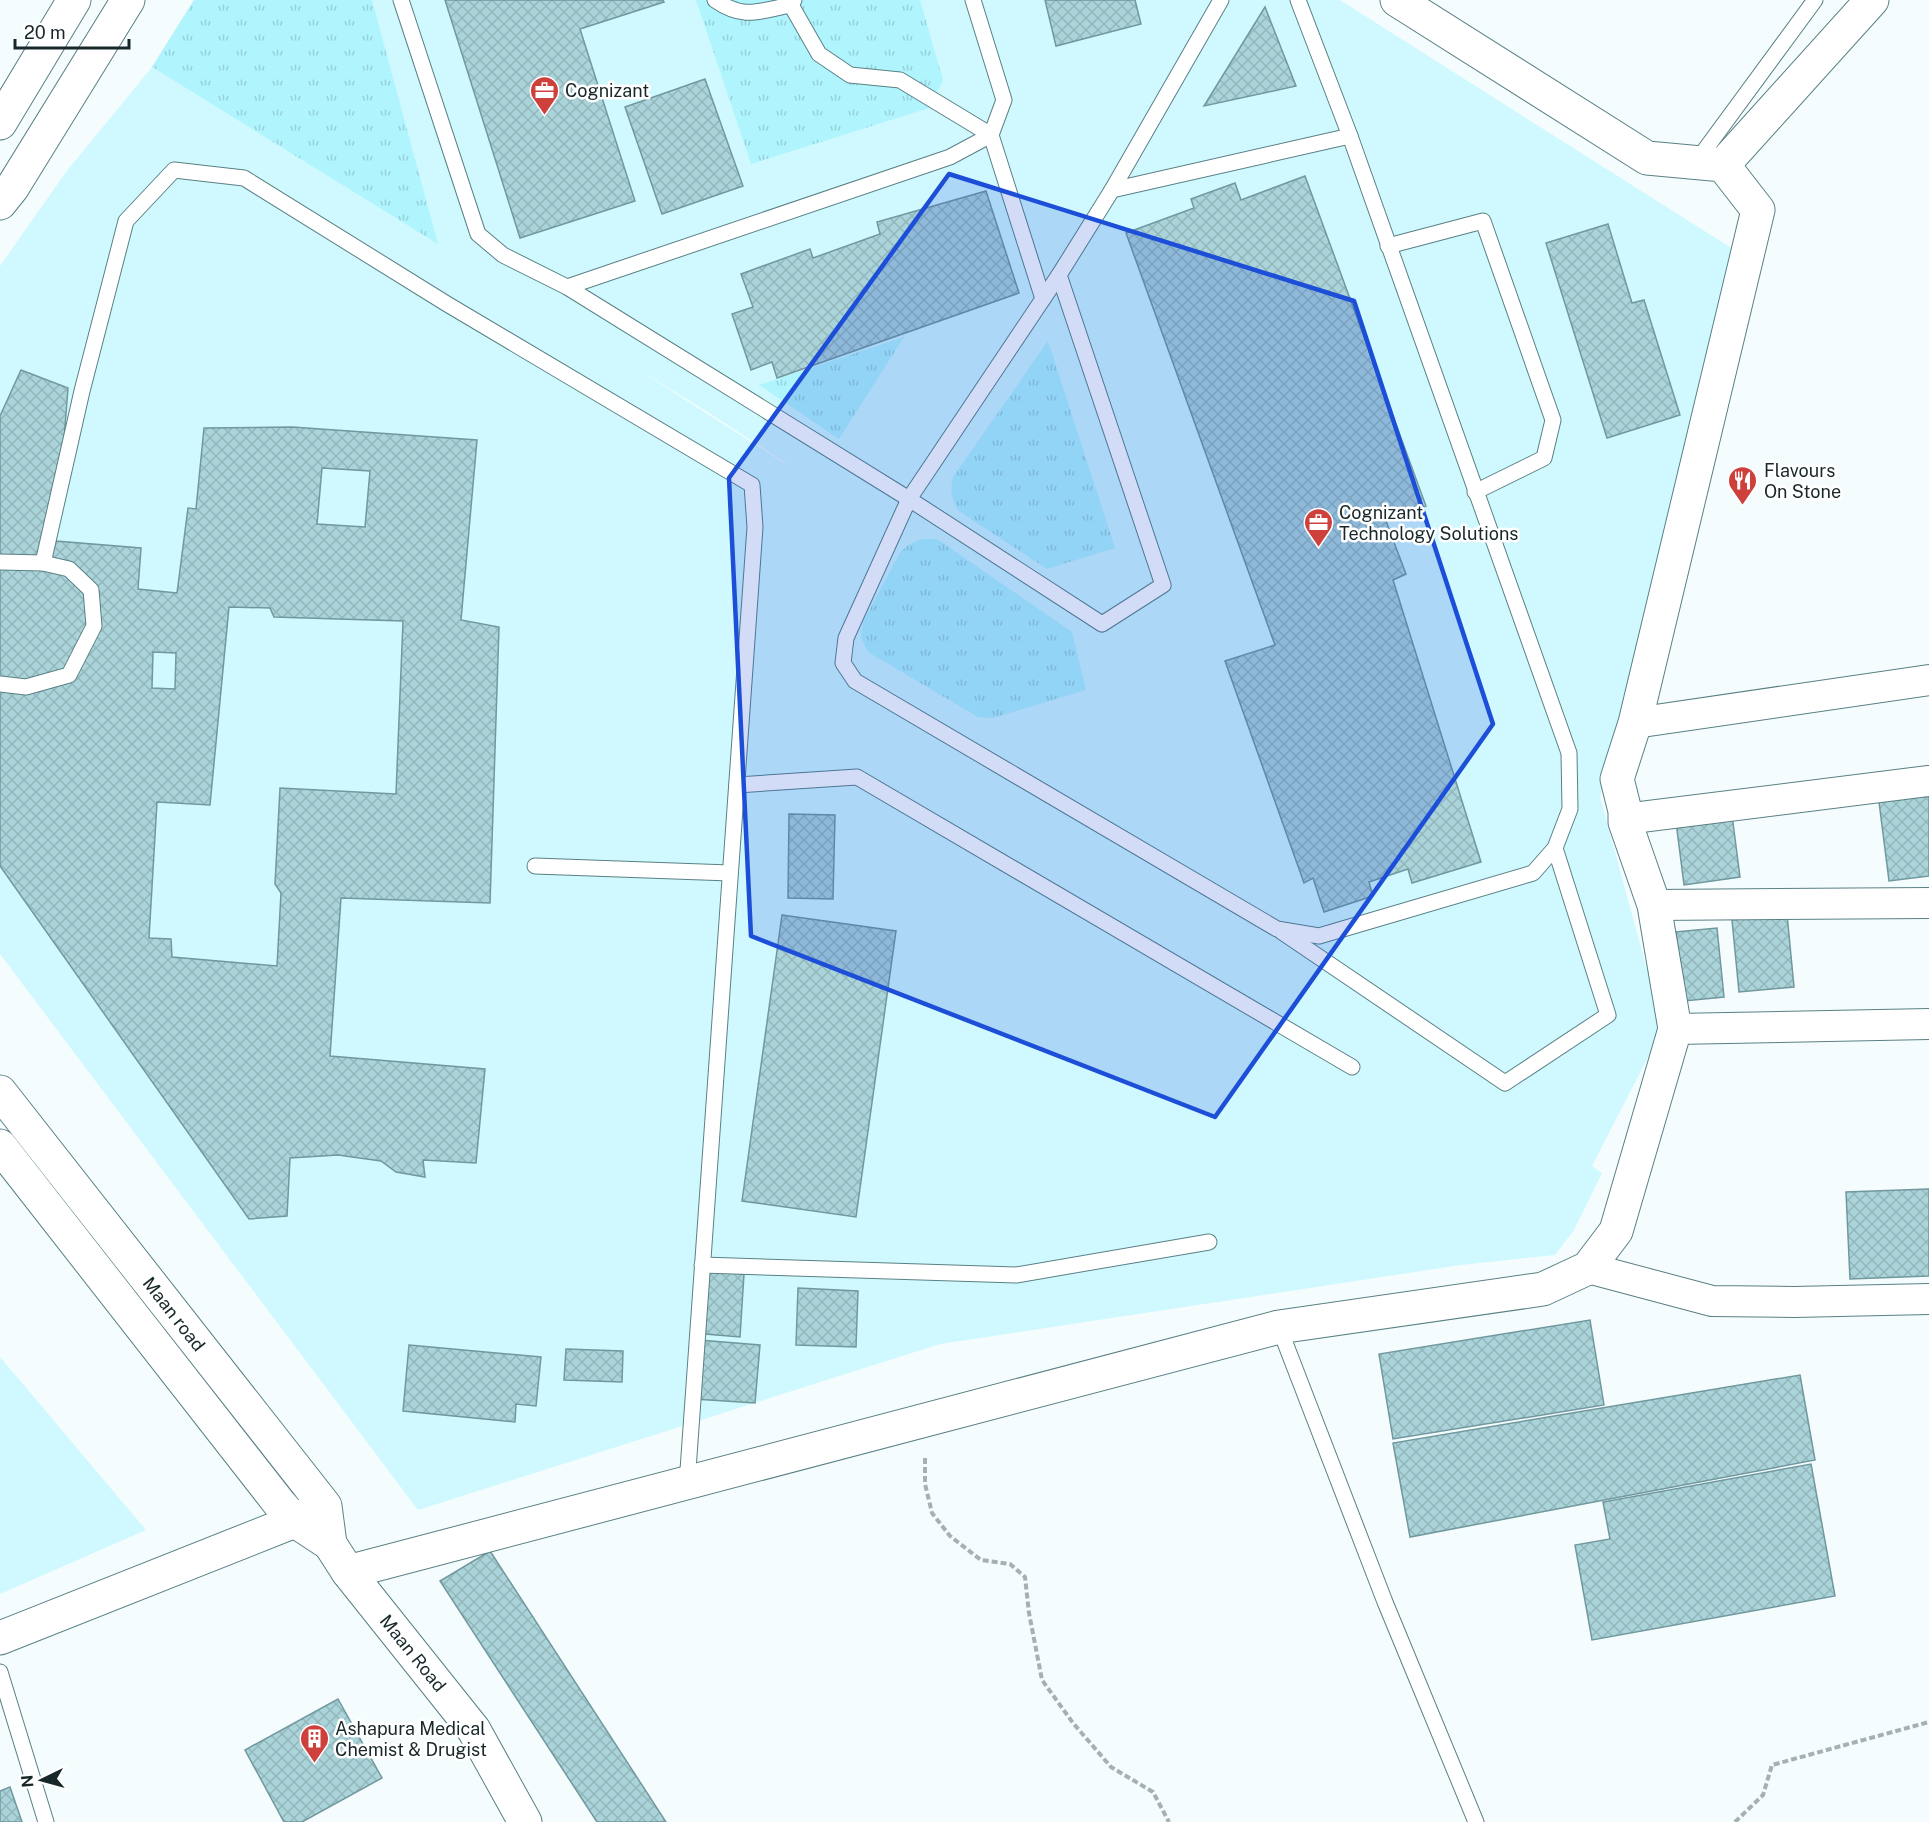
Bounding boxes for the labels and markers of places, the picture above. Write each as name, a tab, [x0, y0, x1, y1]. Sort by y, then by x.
office icon: Cognizant	[528, 74, 560, 116]
place label: Cognizant	[565, 80, 649, 101]
place label: Flavours On Stone	[1764, 460, 1841, 502]
restaurant icon: Flavours On Stone	[1727, 464, 1759, 506]
place label: Cognizant Technology Solutions	[1339, 502, 1518, 544]
office icon: Cognizant Technology Solutions	[1302, 506, 1334, 548]
place label: Ashapura Medical Chemist & Drugist	[335, 1718, 487, 1760]
building icon: Ashapura Medical Chemist & Drugist	[298, 1722, 330, 1764]

